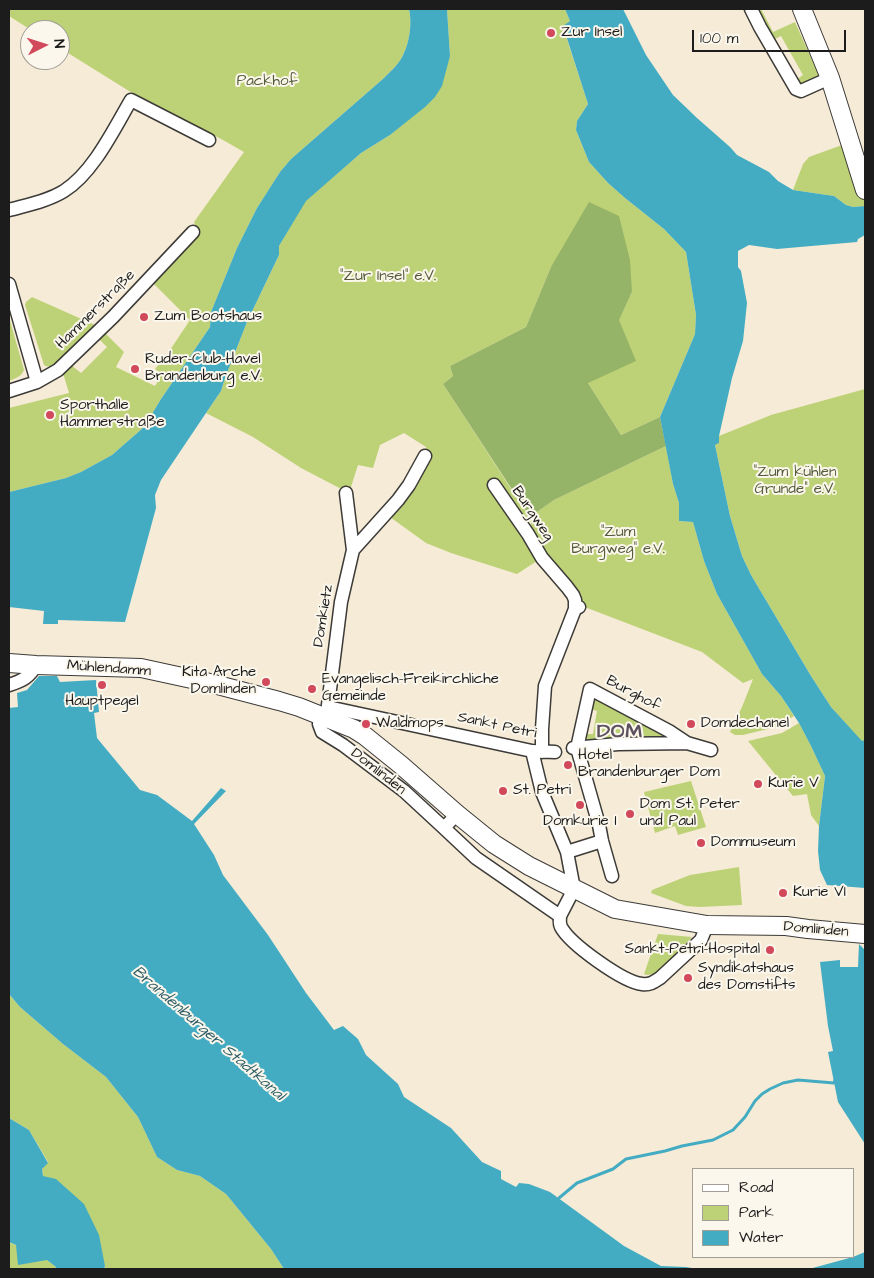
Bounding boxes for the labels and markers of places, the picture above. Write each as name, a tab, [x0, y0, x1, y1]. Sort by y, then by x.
place label: Zur Insel	[561, 24, 622, 42]
marker: Zur Insel	[545, 27, 557, 39]
place label: Zum Bootshaus	[154, 308, 262, 326]
marker: Zum Bootshaus	[138, 311, 150, 323]
place label: Ruder-Club-Havel Brandenburg e.V.	[145, 351, 262, 386]
marker: Ruder-Club-Havel Brandenburg e.V.	[129, 363, 141, 375]
place label: Sporthalle Hammerstraße	[60, 397, 165, 432]
marker: Sporthalle Hammerstraße	[44, 409, 56, 421]
place label: Kita Arche Domlinden	[182, 664, 256, 699]
place label: Evangelisch-Freikirchliche Gemeinde	[322, 671, 499, 706]
marker: Kita Arche Domlinden	[260, 676, 272, 688]
marker: Hauptpegel	[96, 679, 108, 691]
marker: Evangelisch-Freikirchliche Gemeinde	[306, 683, 318, 695]
place label: Hauptpegel	[65, 693, 139, 711]
place label: Waldmops	[376, 715, 444, 733]
place label: Domdechanel	[701, 715, 789, 733]
marker: Waldmops	[360, 718, 372, 730]
marker: Domdechanel	[685, 718, 697, 730]
place label: Hotel Brandenburger Dom	[578, 747, 720, 782]
marker: Hotel Brandenburger Dom	[562, 759, 574, 771]
place label: Kurie V	[768, 775, 819, 793]
marker: Kurie V	[752, 778, 764, 790]
place label: St. Petri	[513, 782, 571, 800]
marker: St. Petri	[497, 785, 509, 797]
place label: Dom St. Peter und Paul	[640, 796, 740, 831]
marker: Domkurie I	[574, 799, 586, 811]
marker: Dom St. Peter und Paul	[624, 808, 636, 820]
place label: Domkurie I	[543, 813, 617, 831]
place label: Dommuseum	[711, 834, 795, 852]
marker: Dommuseum	[695, 837, 707, 849]
place label: Kurie VI	[793, 884, 846, 902]
marker: Kurie VI	[777, 887, 789, 899]
place label: Sankt-Petri-Hospital	[625, 941, 760, 959]
marker: Sankt-Petri-Hospital	[764, 944, 776, 956]
place label: Syndikatshaus des Domstifts	[698, 960, 796, 995]
marker: Syndikatshaus des Domstifts	[682, 972, 694, 984]

